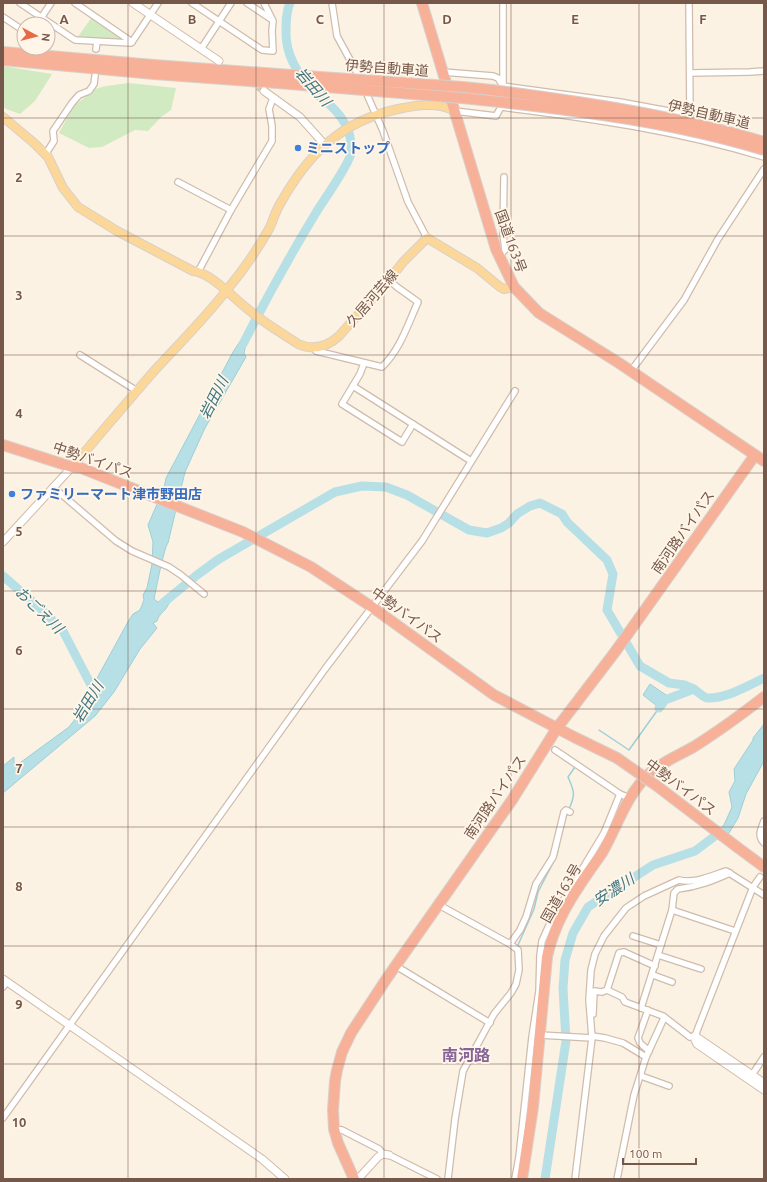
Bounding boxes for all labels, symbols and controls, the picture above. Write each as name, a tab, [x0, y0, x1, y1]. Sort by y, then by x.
text: A	[59, 12, 69, 26]
text: B	[188, 12, 197, 26]
text: C	[316, 12, 325, 26]
text: D	[442, 12, 452, 26]
text: E	[571, 12, 579, 26]
text: F	[699, 12, 707, 26]
north arrow	[16, 16, 56, 56]
text: N	[39, 32, 52, 42]
street label: 伊勢自動車道	[345, 57, 429, 79]
water label: 岩田川	[292, 64, 336, 111]
street label: 伊勢自動車道	[666, 97, 752, 131]
place label: ミニストップ	[306, 140, 390, 156]
marker: ミニストップ	[293, 143, 303, 153]
text: 2	[15, 170, 23, 184]
street label: 国道163号	[492, 207, 530, 275]
street label: 久居河芸線	[343, 266, 401, 330]
text: 3	[15, 288, 23, 302]
water label: 岩田川	[196, 372, 232, 422]
text: 4	[15, 406, 23, 420]
street label: 中勢バイパス	[51, 439, 135, 481]
place label: ファミリーマート津市野田店	[20, 486, 202, 502]
street label: 南河路バイパス	[648, 487, 718, 577]
marker: ファミリーマート津市野田店	[7, 489, 17, 499]
text: 5	[15, 524, 23, 538]
water label: おごえ川	[12, 583, 68, 638]
street label: 中勢バイパス	[368, 584, 446, 646]
text: 6	[15, 643, 23, 657]
water label: 岩田川	[69, 676, 107, 725]
street label: 南河路バイパス	[461, 752, 529, 842]
street label: 中勢バイパス	[643, 755, 719, 819]
text: 7	[15, 761, 23, 775]
street label: 国道163号	[538, 861, 584, 925]
water label: 安濃川	[590, 869, 639, 909]
text: 8	[15, 879, 23, 893]
text: 9	[15, 997, 23, 1011]
district label: 南河路	[442, 1046, 490, 1064]
text: 10	[12, 1115, 26, 1129]
scale bar	[623, 1140, 696, 1166]
text: 100 m	[629, 1147, 662, 1160]

